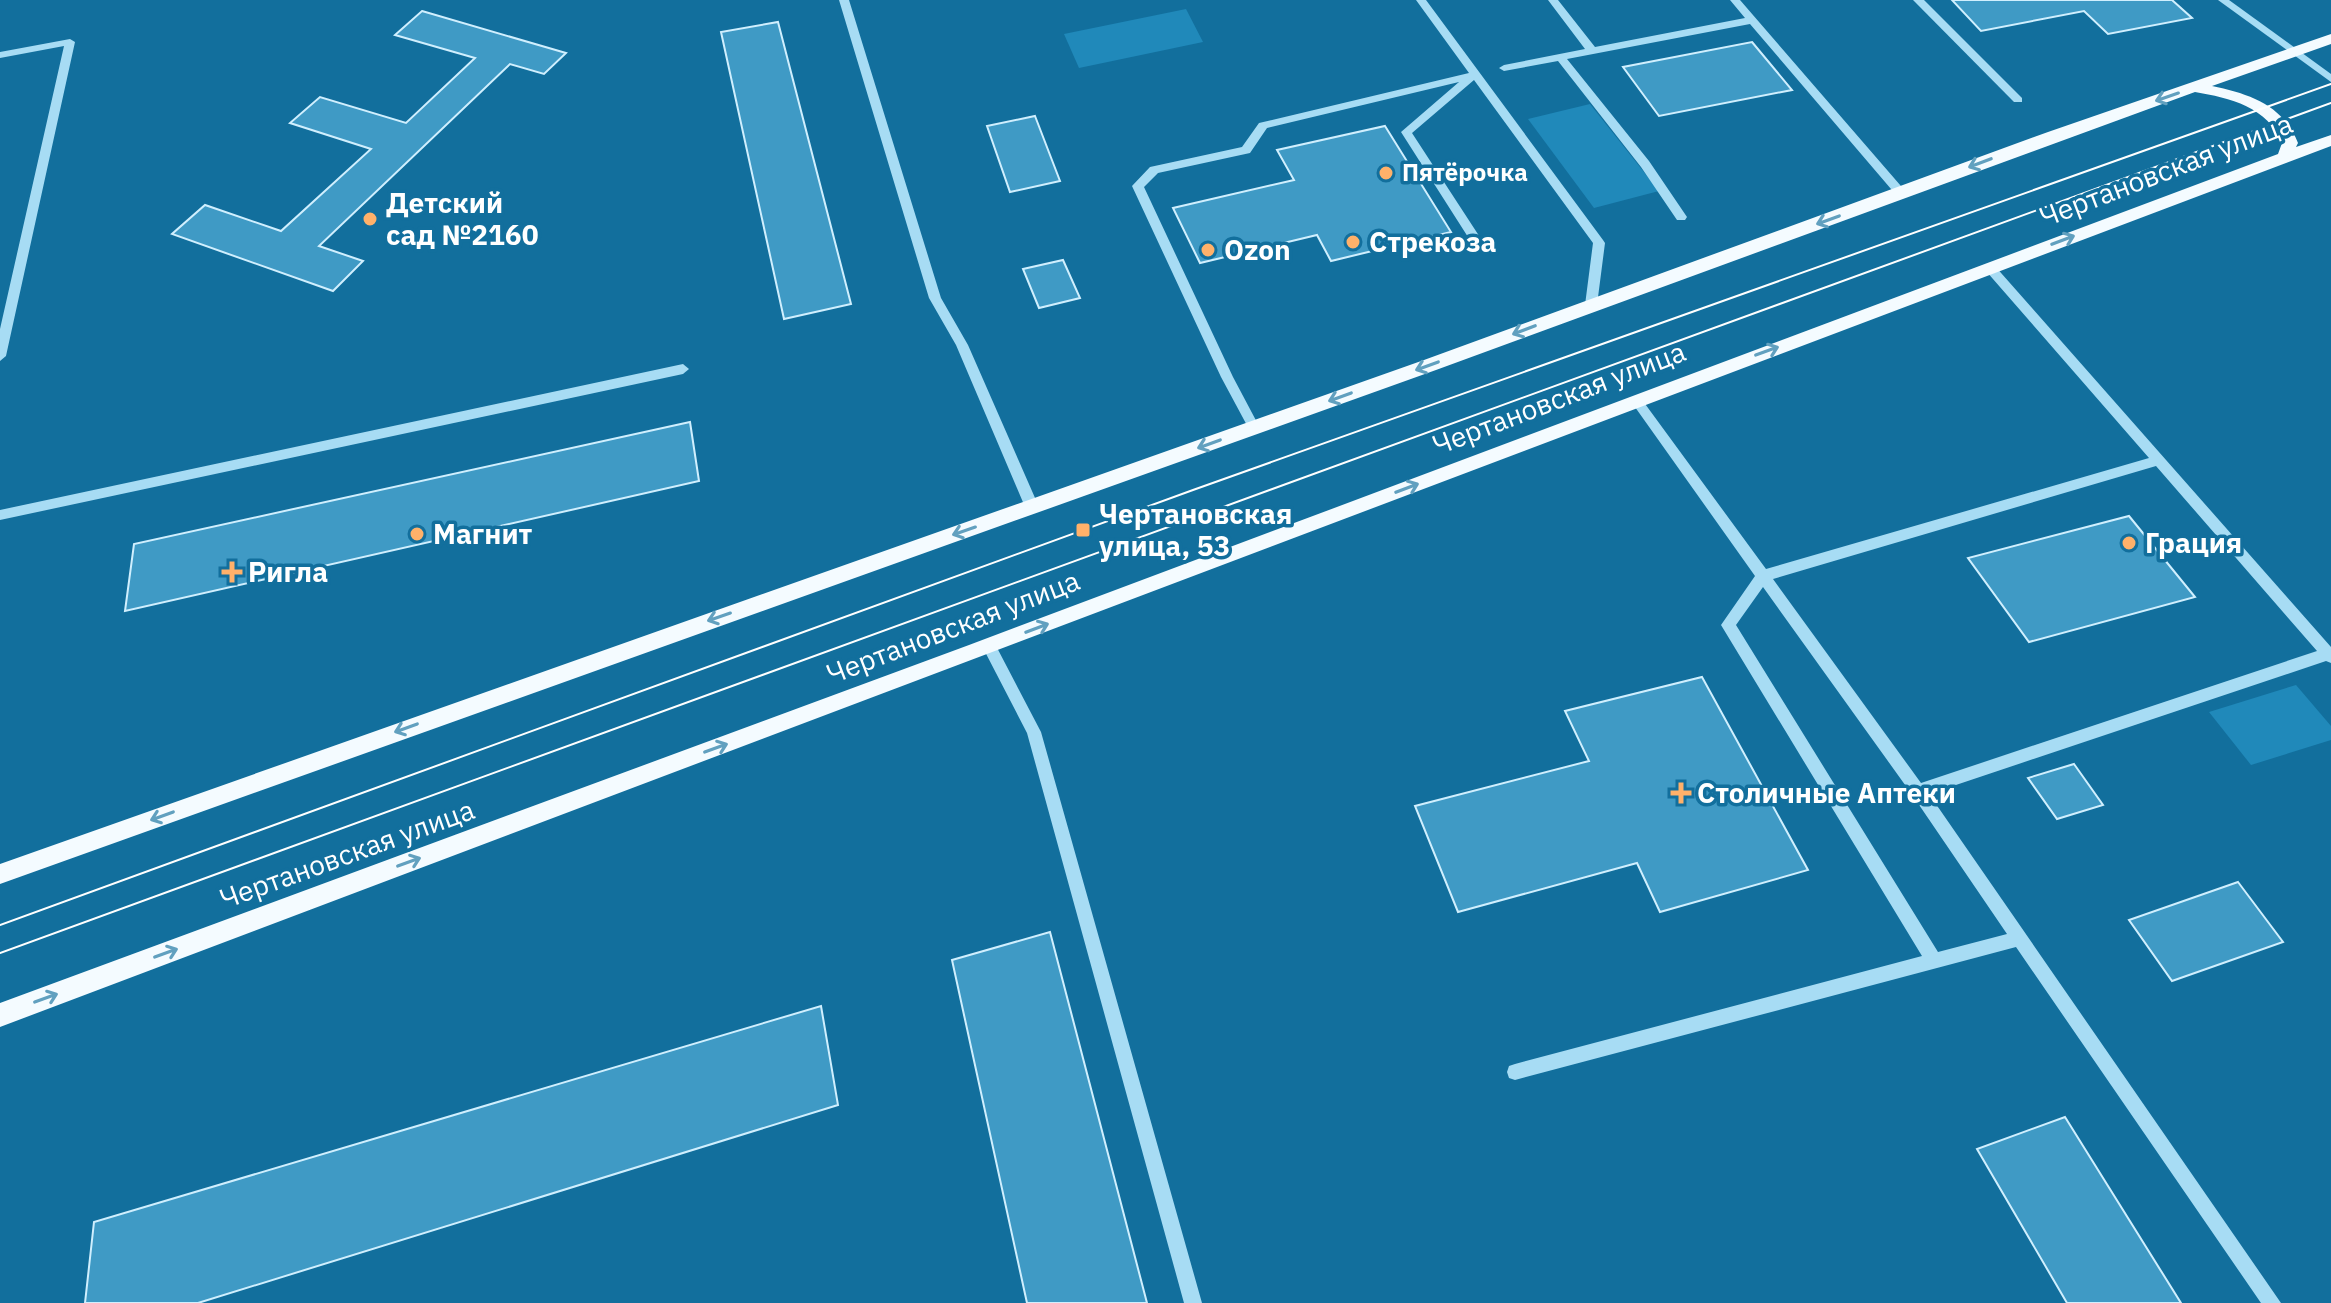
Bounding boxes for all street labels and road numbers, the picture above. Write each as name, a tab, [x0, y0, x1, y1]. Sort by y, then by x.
street label: Чертановская улица	[2034, 104, 2298, 235]
street label: Чертановская улица	[1427, 332, 1691, 463]
street label: Чертановская улица	[821, 561, 1085, 692]
street label: Чертановская улица	[214, 790, 479, 917]

